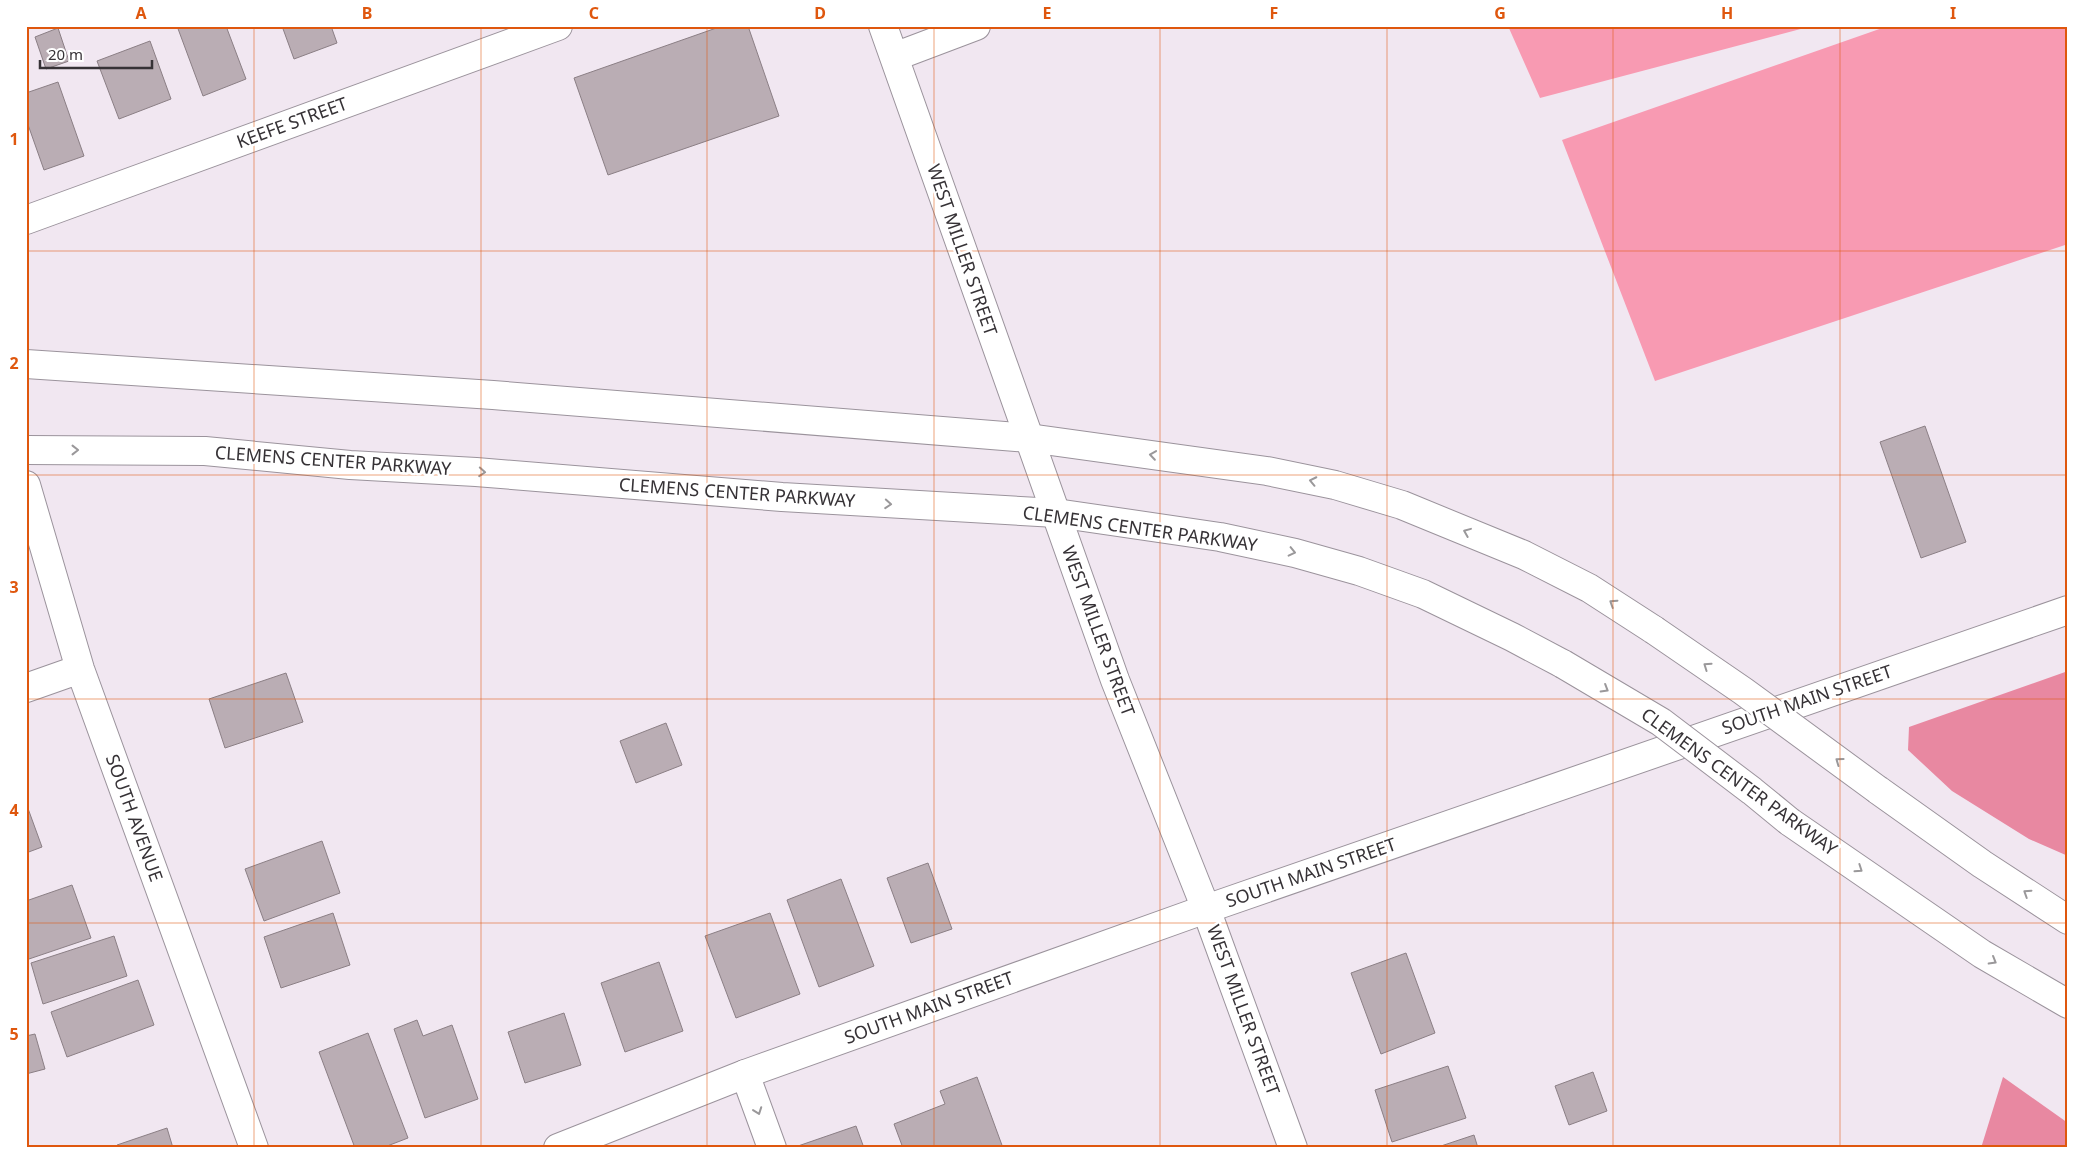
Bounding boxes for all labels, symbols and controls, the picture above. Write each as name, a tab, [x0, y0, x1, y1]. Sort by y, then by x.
text: A	[135, 2, 147, 24]
text: B	[362, 2, 372, 24]
text: C	[589, 2, 599, 24]
text: D	[814, 2, 826, 24]
text: E	[1043, 2, 1052, 24]
text: F	[1270, 2, 1278, 24]
text: G	[1494, 2, 1506, 24]
text: H	[1721, 2, 1733, 24]
text: I	[1950, 2, 1956, 24]
scale bar	[40, 38, 152, 70]
text: 20 m	[48, 44, 83, 64]
street label: KEEFE STREET	[233, 91, 350, 153]
text: 1	[9, 128, 19, 150]
street label: WEST MILLER STREET	[922, 161, 1004, 338]
text: 2	[9, 352, 19, 374]
street label: CLEMENS CENTER PARKWAY	[214, 440, 453, 480]
one-way arrow	[72, 445, 79, 455]
one-way arrow	[1149, 451, 1157, 461]
one-way arrow	[478, 466, 486, 477]
street label: CLEMENS CENTER PARKWAY	[618, 472, 857, 512]
one-way arrow	[1309, 476, 1318, 487]
one-way arrow	[884, 499, 892, 510]
street label: CLEMENS CENTER PARKWAY	[1021, 500, 1260, 556]
one-way arrow	[1463, 528, 1472, 538]
street label: WEST MILLER STREET	[1057, 542, 1141, 719]
one-way arrow	[1287, 546, 1296, 557]
text: 3	[9, 576, 19, 598]
one-way arrow	[1609, 600, 1618, 610]
street label: SOUTH MAIN STREET	[1718, 659, 1895, 739]
one-way arrow	[1703, 663, 1713, 672]
one-way arrow	[1599, 682, 1608, 692]
street label: CLEMENS CENTER PARKWAY	[1637, 702, 1843, 861]
street label: SOUTH AVENUE	[101, 751, 169, 885]
one-way arrow	[1836, 759, 1845, 767]
text: 4	[9, 799, 19, 821]
street label: SOUTH MAIN STREET	[1222, 832, 1399, 912]
one-way arrow	[1853, 863, 1863, 872]
one-way arrow	[2023, 890, 2033, 899]
street label: WEST MILLER STREET	[1202, 921, 1286, 1098]
one-way arrow	[1988, 954, 1997, 964]
street label: SOUTH MAIN STREET	[841, 965, 1017, 1049]
text: 5	[9, 1023, 19, 1045]
one-way arrow	[752, 1106, 762, 1115]

